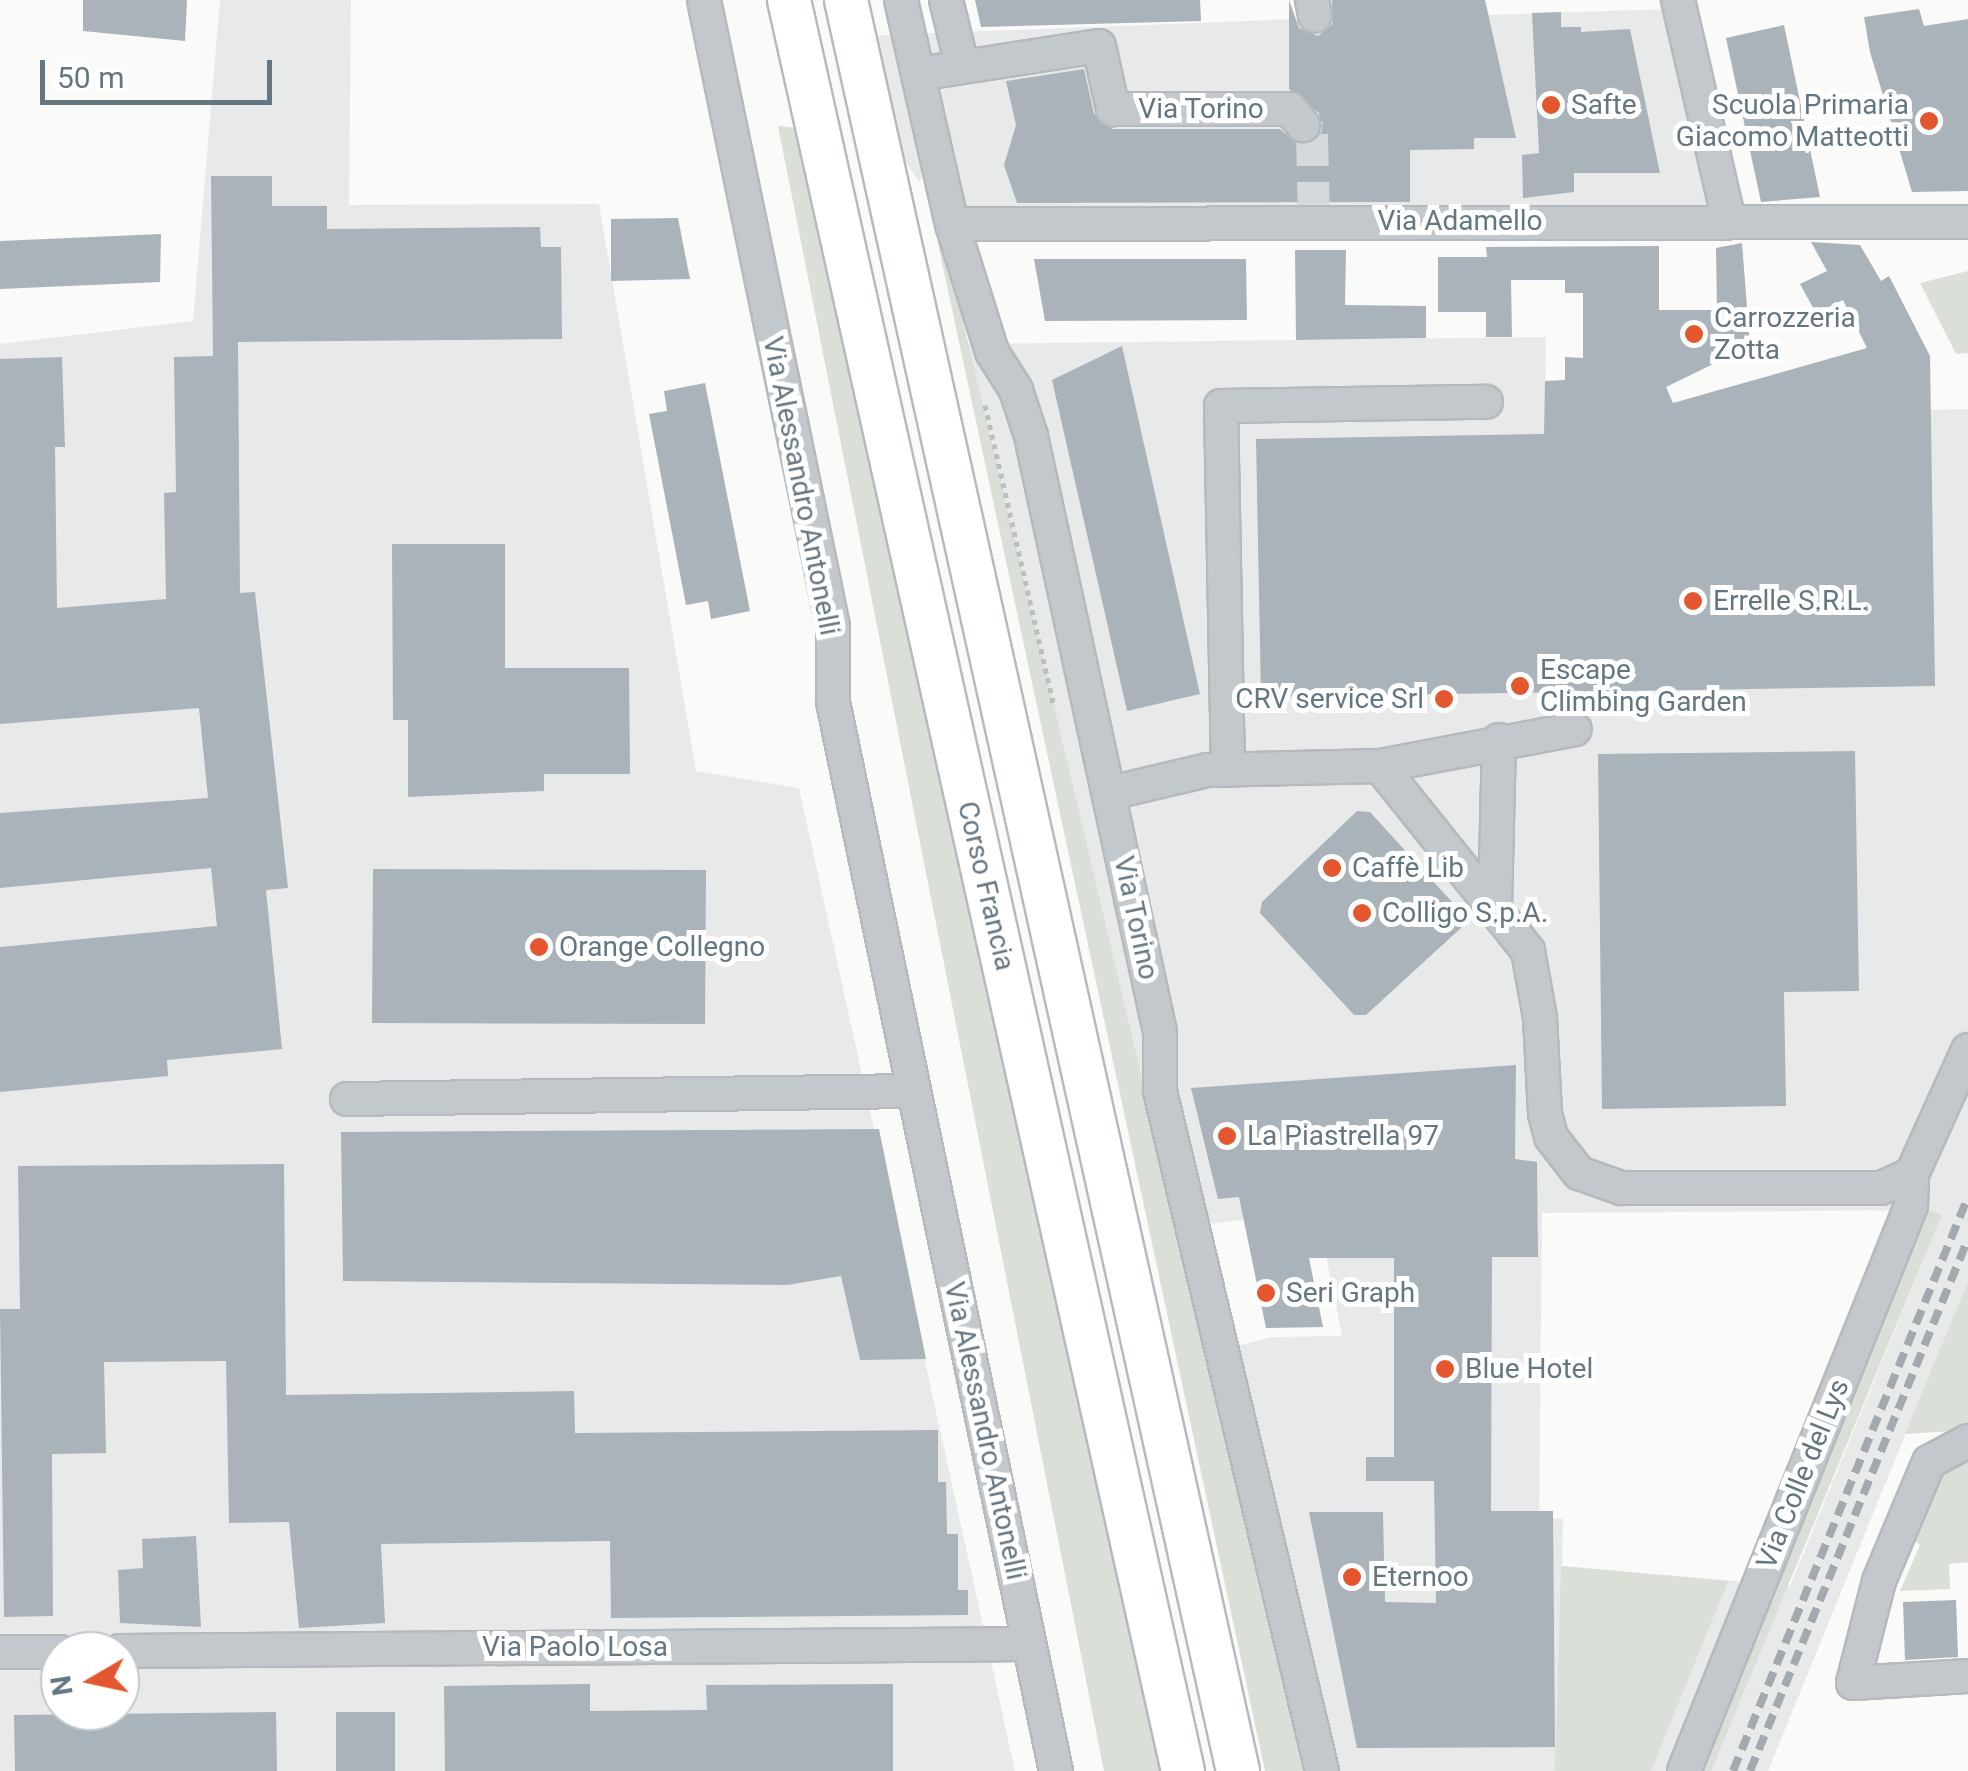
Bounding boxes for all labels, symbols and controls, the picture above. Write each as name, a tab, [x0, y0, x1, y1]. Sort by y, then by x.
scale bar	[45, 40, 278, 102]
text: 50 m	[57, 60, 124, 95]
place label: Safte	[1571, 88, 1637, 122]
place label: Scuola Primaria Giacomo Matteotti	[1676, 88, 1909, 154]
street label: Via Torino	[1138, 92, 1264, 126]
marker: Safte	[1540, 94, 1562, 116]
marker: Scuola Primaria Giacomo Matteotti	[1918, 110, 1940, 132]
street label: Via Adamello	[1377, 204, 1543, 238]
place label: Carrozzeria Zotta	[1714, 301, 1856, 367]
marker: Carrozzeria Zotta	[1683, 323, 1705, 345]
street label: Via Alessandro Antonelli	[756, 334, 846, 638]
place label: Errelle S.R.L.	[1713, 584, 1869, 618]
marker: Errelle S.R.L.	[1682, 590, 1704, 612]
place label: Escape Climbing Garden	[1540, 653, 1747, 719]
marker: Escape Climbing Garden	[1509, 675, 1531, 697]
place label: CRV service Srl	[1235, 682, 1424, 716]
marker: CRV service Srl	[1433, 688, 1455, 710]
street label: Corso Francia	[950, 798, 1022, 974]
place label: Caffè Lib	[1352, 851, 1464, 885]
street label: Via Torino	[1106, 853, 1166, 983]
marker: Caffè Lib	[1321, 857, 1343, 879]
place label: Colligo S.p.A.	[1382, 896, 1548, 930]
marker: Colligo S.p.A.	[1351, 902, 1373, 924]
place label: Orange Collegno	[559, 930, 765, 964]
marker: Orange Collegno	[528, 936, 550, 958]
place label: La Piastrella 97	[1247, 1119, 1439, 1153]
marker: La Piastrella 97	[1216, 1125, 1238, 1147]
place label: Seri Graph	[1286, 1276, 1415, 1310]
street label: Via Alessandro Antonelli	[937, 1279, 1033, 1583]
marker: Seri Graph	[1255, 1282, 1277, 1304]
place label: Blue Hotel	[1465, 1352, 1593, 1386]
marker: Blue Hotel	[1434, 1358, 1456, 1380]
street label: Via Colle del Lys	[1750, 1374, 1856, 1574]
place label: Eternoo	[1372, 1560, 1469, 1594]
marker: Eternoo	[1341, 1566, 1363, 1588]
street label: Via Paolo Losa	[482, 1630, 668, 1664]
north arrow	[40, 1631, 140, 1731]
text: N	[44, 1673, 80, 1698]

